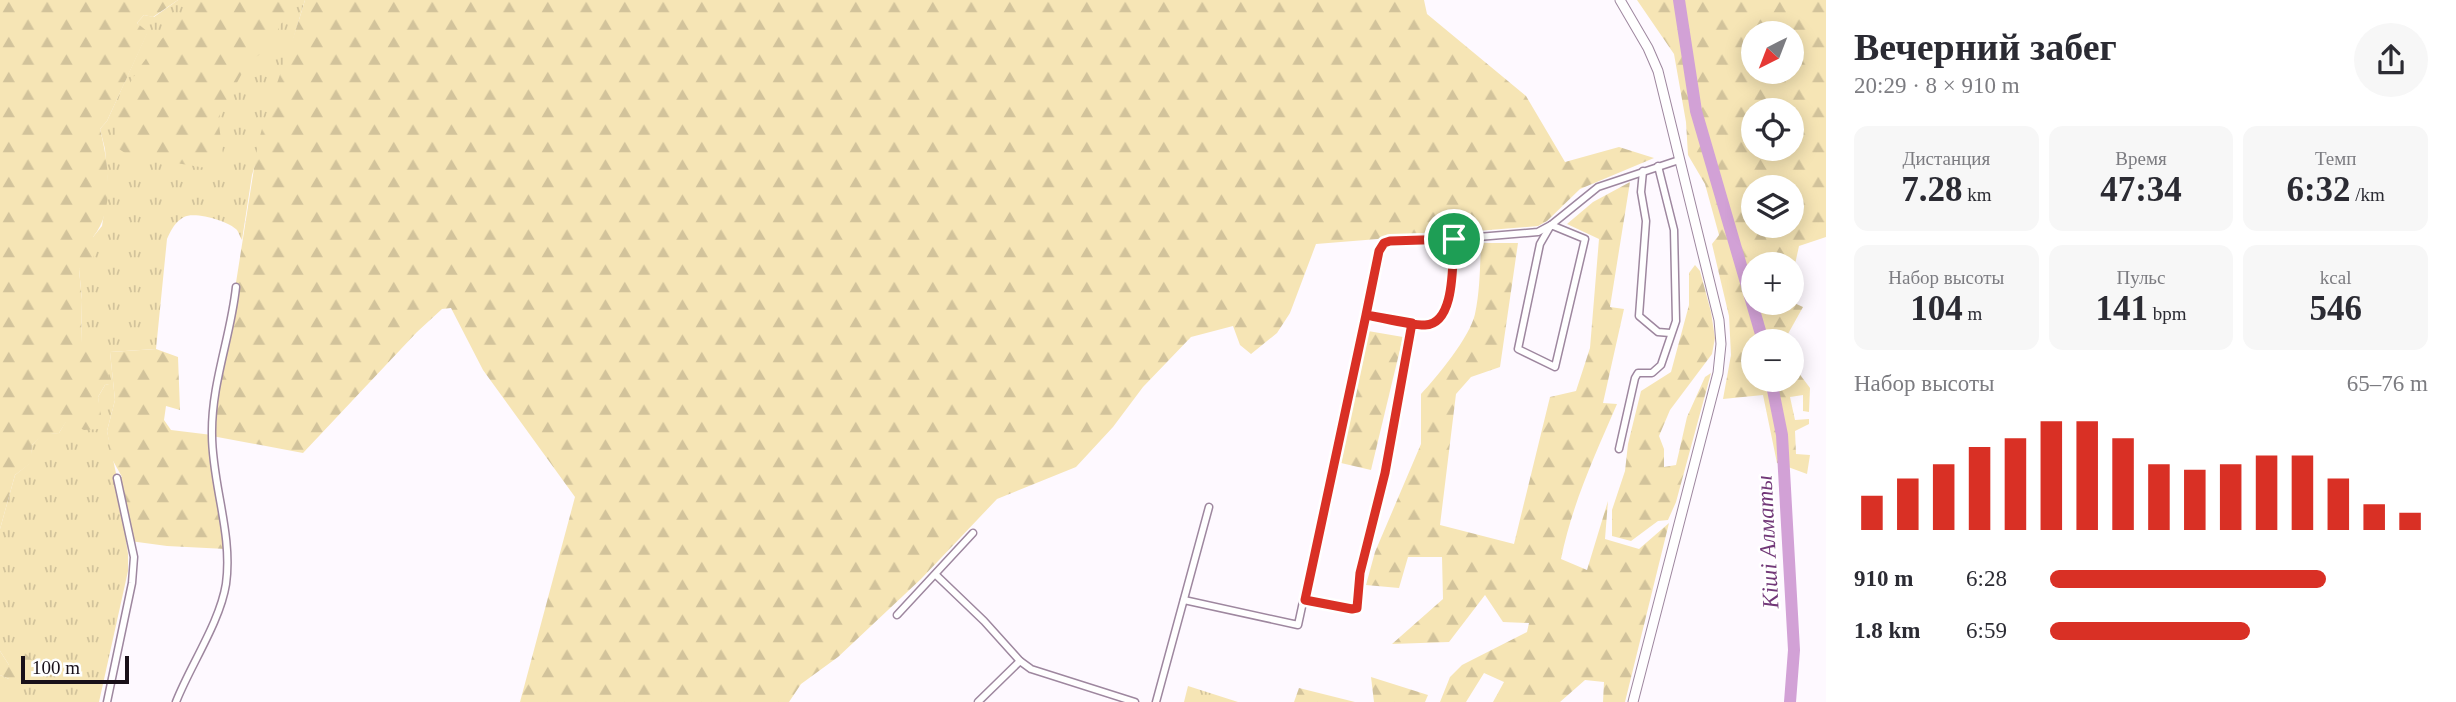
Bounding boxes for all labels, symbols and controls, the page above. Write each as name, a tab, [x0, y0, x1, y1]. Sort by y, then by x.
north arrow	[1741, 21, 1804, 84]
map controls	[1741, 21, 1804, 392]
button: share	[2354, 23, 2428, 97]
text: Вечерний забег	[1854, 26, 2117, 68]
text: 20:29 · 8 × 910 m	[1854, 73, 2020, 98]
button: locate	[1741, 98, 1804, 161]
text: Дистанция	[1902, 148, 1990, 169]
text: Время	[2115, 148, 2167, 169]
text: Темп	[2315, 148, 2356, 169]
text: 7.28	[1901, 170, 1962, 209]
text: 47:34	[2100, 170, 2182, 209]
text: 6:32	[2286, 170, 2351, 209]
button: layers	[1741, 175, 1804, 238]
text: km	[1962, 184, 1991, 205]
text: /km	[2351, 184, 2385, 205]
pin	[1424, 209, 1484, 269]
icon: arrive	[1435, 220, 1473, 258]
button: +	[1741, 252, 1804, 315]
text: Набор высоты	[1888, 267, 2004, 288]
text: Пульс	[2117, 267, 2165, 288]
text: kcal	[2320, 267, 2351, 288]
text: 104	[1910, 289, 1963, 328]
text: 141	[2095, 289, 2148, 328]
text: 546	[2309, 289, 2362, 328]
text: m	[1963, 303, 1982, 324]
text: bpm	[2148, 303, 2187, 324]
button: −	[1741, 329, 1804, 392]
text: Набор высоты	[1854, 371, 1995, 396]
text: 65–76 m	[2347, 371, 2428, 396]
water label: Кіші Алматы	[1752, 475, 1784, 610]
text: 910 m	[1854, 566, 1913, 591]
text: 6:28	[1966, 566, 2007, 591]
text: 1.8 km	[1854, 618, 1920, 643]
text: 6:59	[1966, 618, 2007, 643]
scale bar	[21, 653, 130, 685]
text: 100 m	[32, 657, 80, 678]

